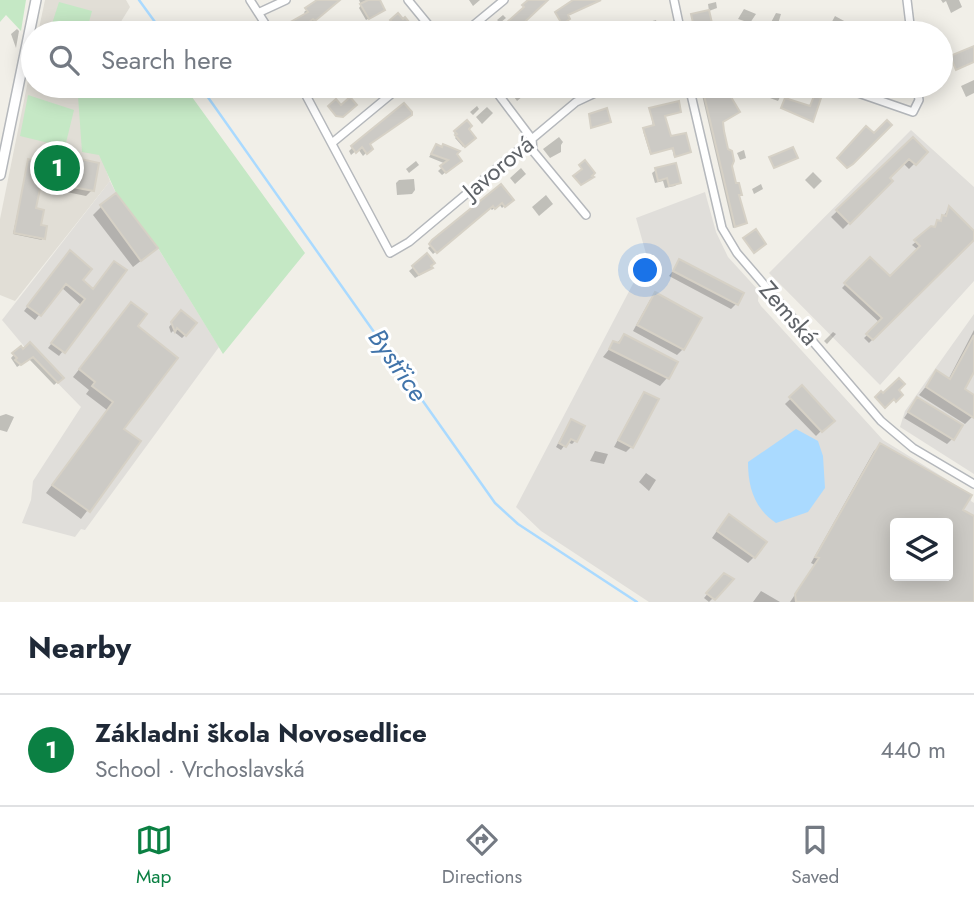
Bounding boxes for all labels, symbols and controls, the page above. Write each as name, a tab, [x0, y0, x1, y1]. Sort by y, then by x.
search box	[21, 21, 953, 98]
icon: search	[45, 41, 83, 79]
text: Search here	[101, 41, 233, 79]
street label: Javorová	[453, 127, 541, 209]
pin: 1	[34, 142, 80, 194]
your location	[628, 253, 662, 287]
street label: Zemská	[751, 273, 827, 353]
water label: Bystřice	[359, 321, 437, 409]
map controls	[890, 518, 953, 581]
button: layers	[890, 518, 953, 581]
text: Nearby	[28, 626, 131, 669]
text: Základni škola Novosedlice	[95, 714, 427, 752]
text: 1	[45, 733, 57, 767]
text: 440 m	[881, 733, 946, 767]
text: School · Vrchoslavská	[95, 752, 305, 786]
tab: Map	[135, 821, 173, 890]
tab: Directions	[442, 821, 522, 890]
tab: Saved	[791, 821, 839, 890]

